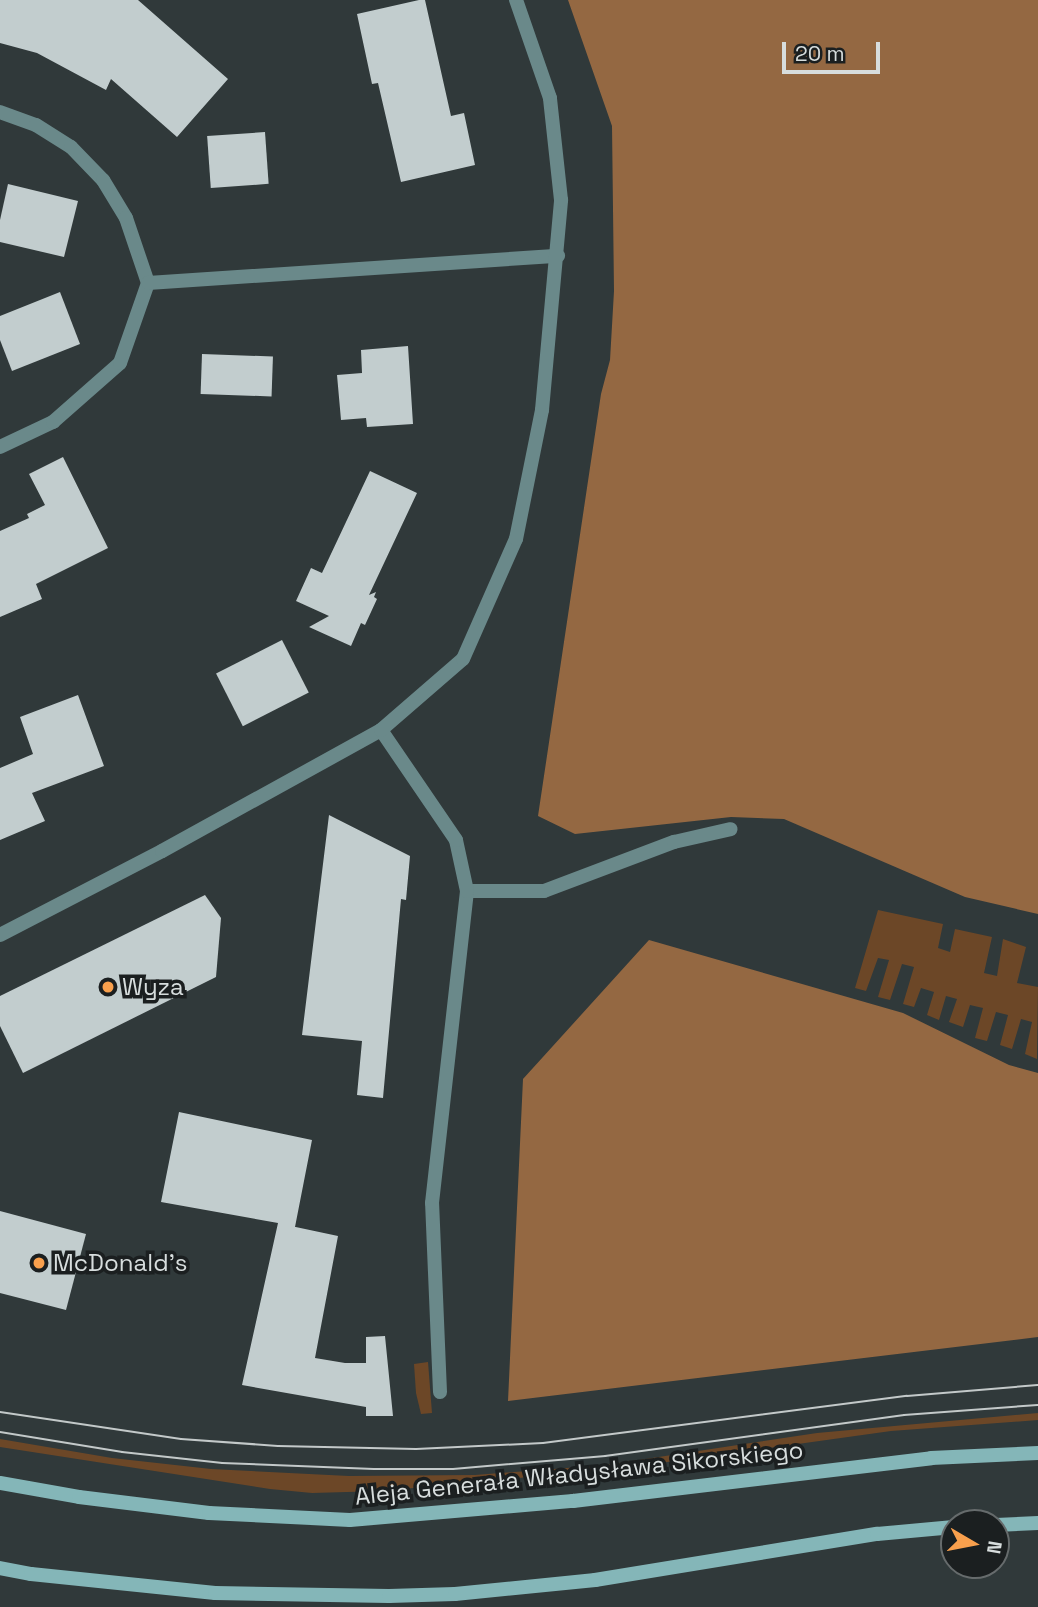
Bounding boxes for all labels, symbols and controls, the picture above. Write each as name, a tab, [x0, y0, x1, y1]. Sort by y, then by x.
scale bar	[786, 28, 884, 72]
text: 20 m	[795, 40, 845, 67]
place label: Wyza	[122, 973, 184, 1001]
marker: Wyza	[100, 979, 116, 995]
place label: McDonald's	[53, 1249, 187, 1277]
marker: McDonald's	[31, 1255, 47, 1271]
street label: Aleja Generała Władysława Sikorskiego	[353, 1435, 805, 1511]
north arrow	[940, 1509, 1010, 1579]
text: N	[981, 1539, 1008, 1556]

